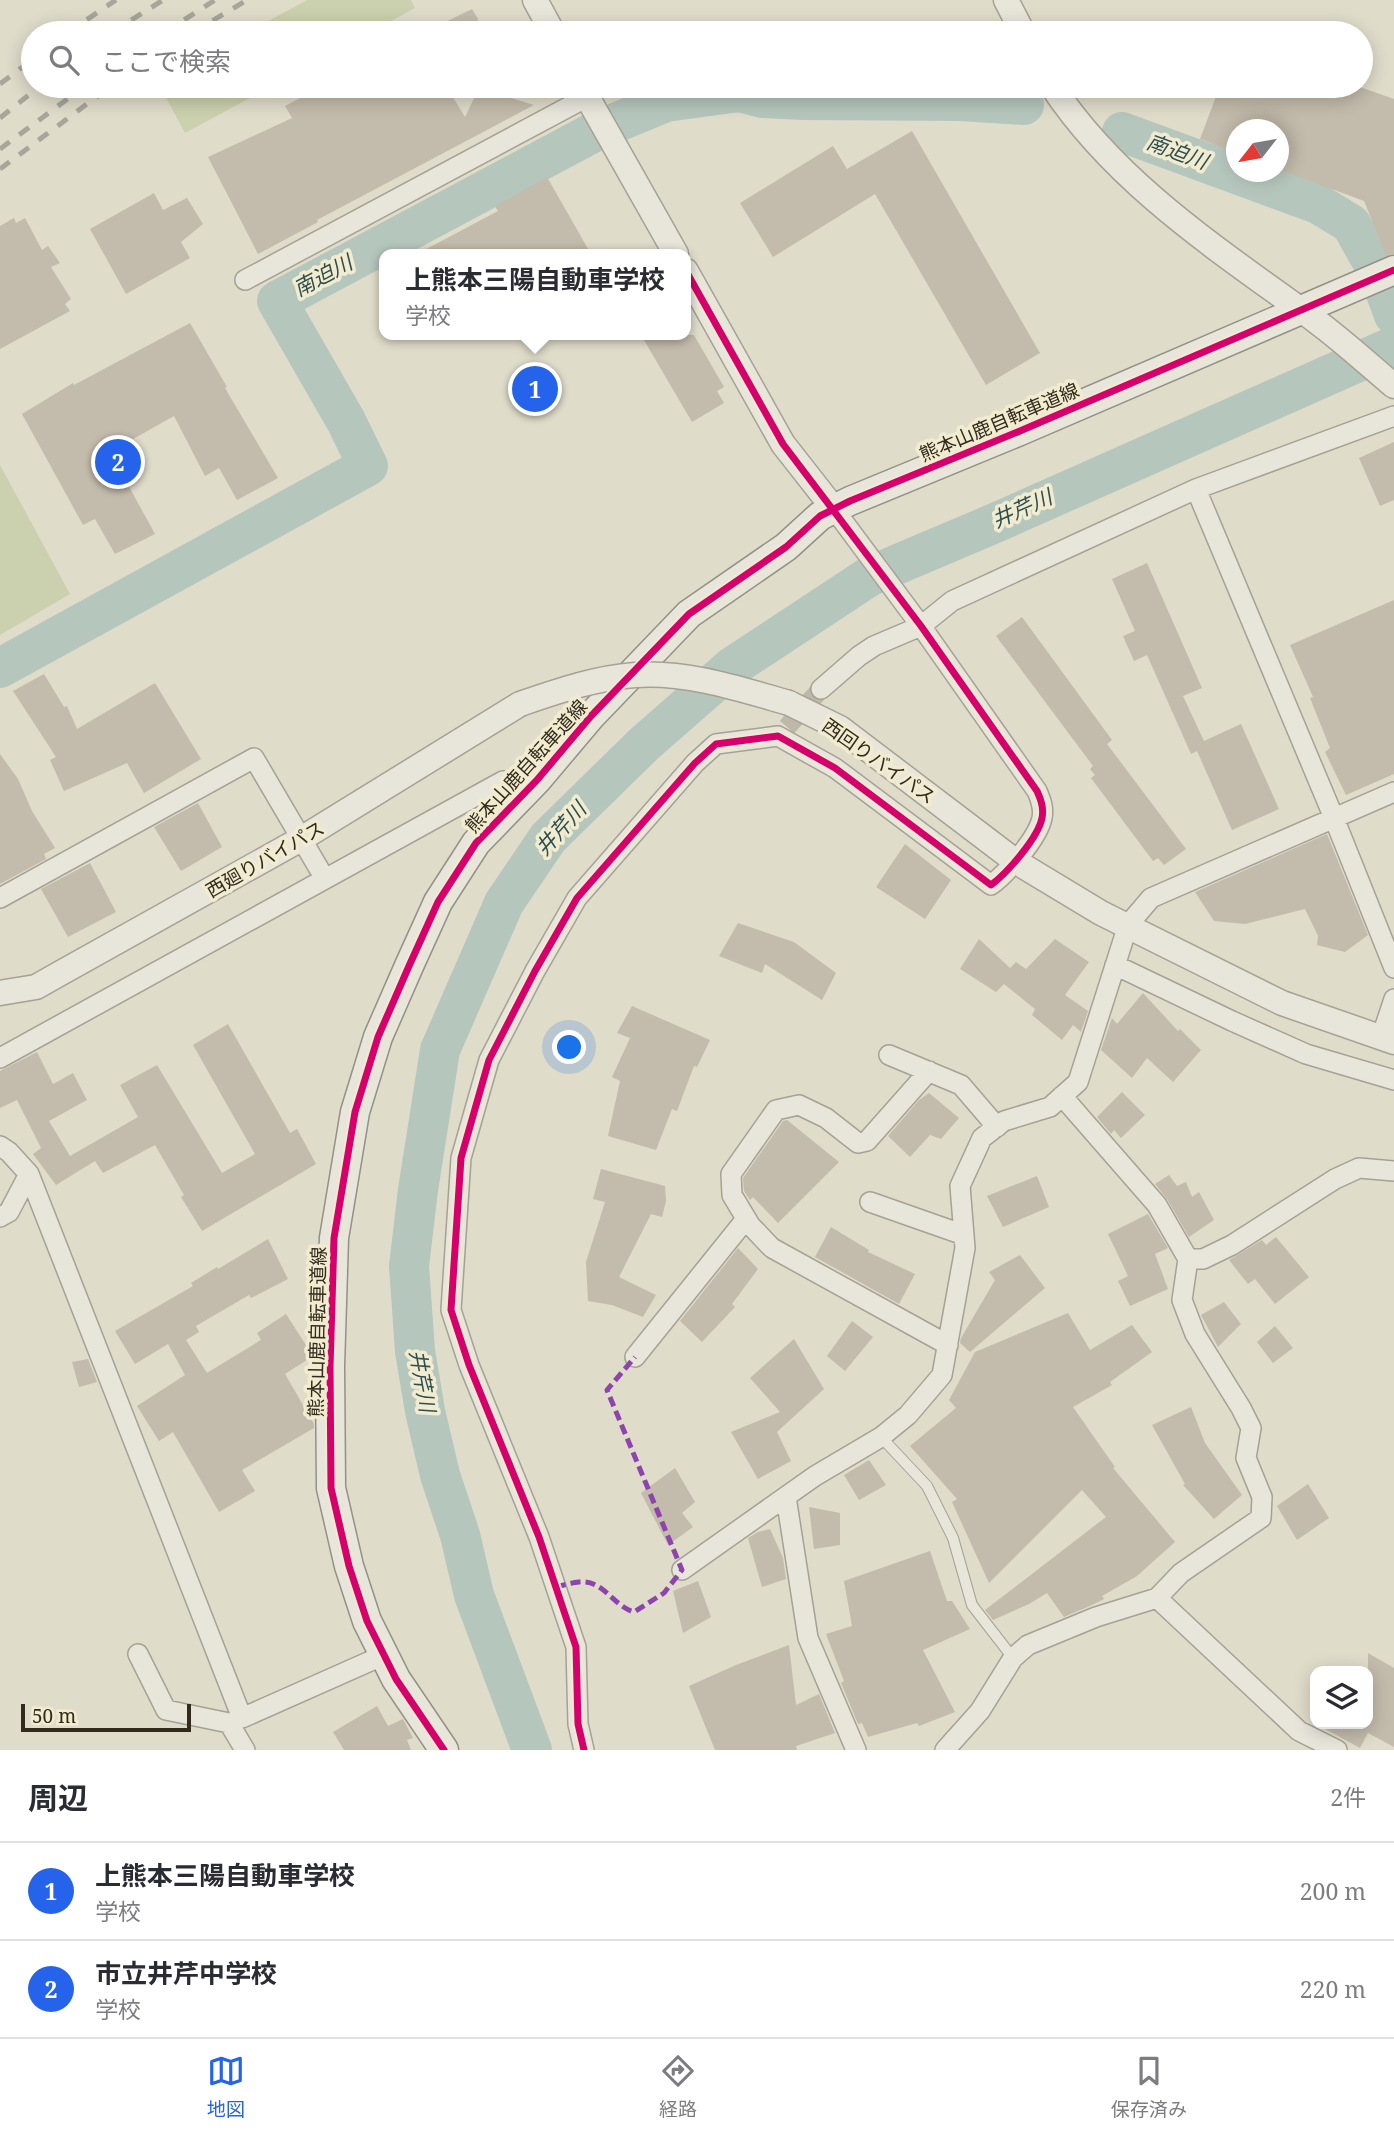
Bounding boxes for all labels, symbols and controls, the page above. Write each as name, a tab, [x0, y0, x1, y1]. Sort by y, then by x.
search box	[21, 21, 1373, 98]
icon: search	[45, 41, 83, 79]
text: ここで検索	[101, 43, 231, 79]
north arrow	[1226, 119, 1289, 182]
water label: 南迫川	[1143, 127, 1214, 176]
water label: 南迫川	[288, 247, 359, 302]
popup	[379, 249, 691, 340]
text: 上熊本三陽自動車学校	[405, 261, 665, 297]
text: 学校	[405, 299, 451, 331]
pin: 1	[512, 363, 558, 415]
street label: 熊本山鹿自転車道線	[915, 377, 1083, 467]
pin: 2	[95, 436, 141, 488]
water label: 井芹川	[987, 482, 1058, 534]
street label: 熊本山鹿自転車道線	[459, 694, 593, 838]
street label: 西回りバイパス	[817, 712, 941, 810]
water label: 井芹川	[529, 794, 593, 861]
street label: 西廻りバイパス	[201, 815, 329, 903]
your location	[552, 1030, 586, 1064]
street label: 熊本山鹿自転車道線	[303, 1246, 331, 1418]
water label: 井芹川	[404, 1347, 443, 1416]
map controls	[1310, 1666, 1373, 1729]
button: layers	[1310, 1666, 1373, 1729]
scale bar	[21, 1701, 191, 1733]
text: 50 m	[32, 1703, 76, 1729]
text: 周辺	[28, 1777, 88, 1818]
text: 2件	[1330, 1781, 1366, 1813]
text: 上熊本三陽自動車学校	[95, 1857, 355, 1893]
text: 1	[45, 1875, 58, 1907]
text: 200 m	[1300, 1875, 1366, 1907]
text: 学校	[95, 1895, 141, 1927]
text: 市立井芹中学校	[95, 1955, 277, 1991]
text: 2	[45, 1973, 58, 2005]
text: 220 m	[1300, 1973, 1366, 2005]
text: 学校	[95, 1993, 141, 2025]
tab: 地図	[207, 2052, 245, 2122]
tab: 経路	[659, 2052, 697, 2122]
tab: 保存済み	[1111, 2052, 1187, 2122]

